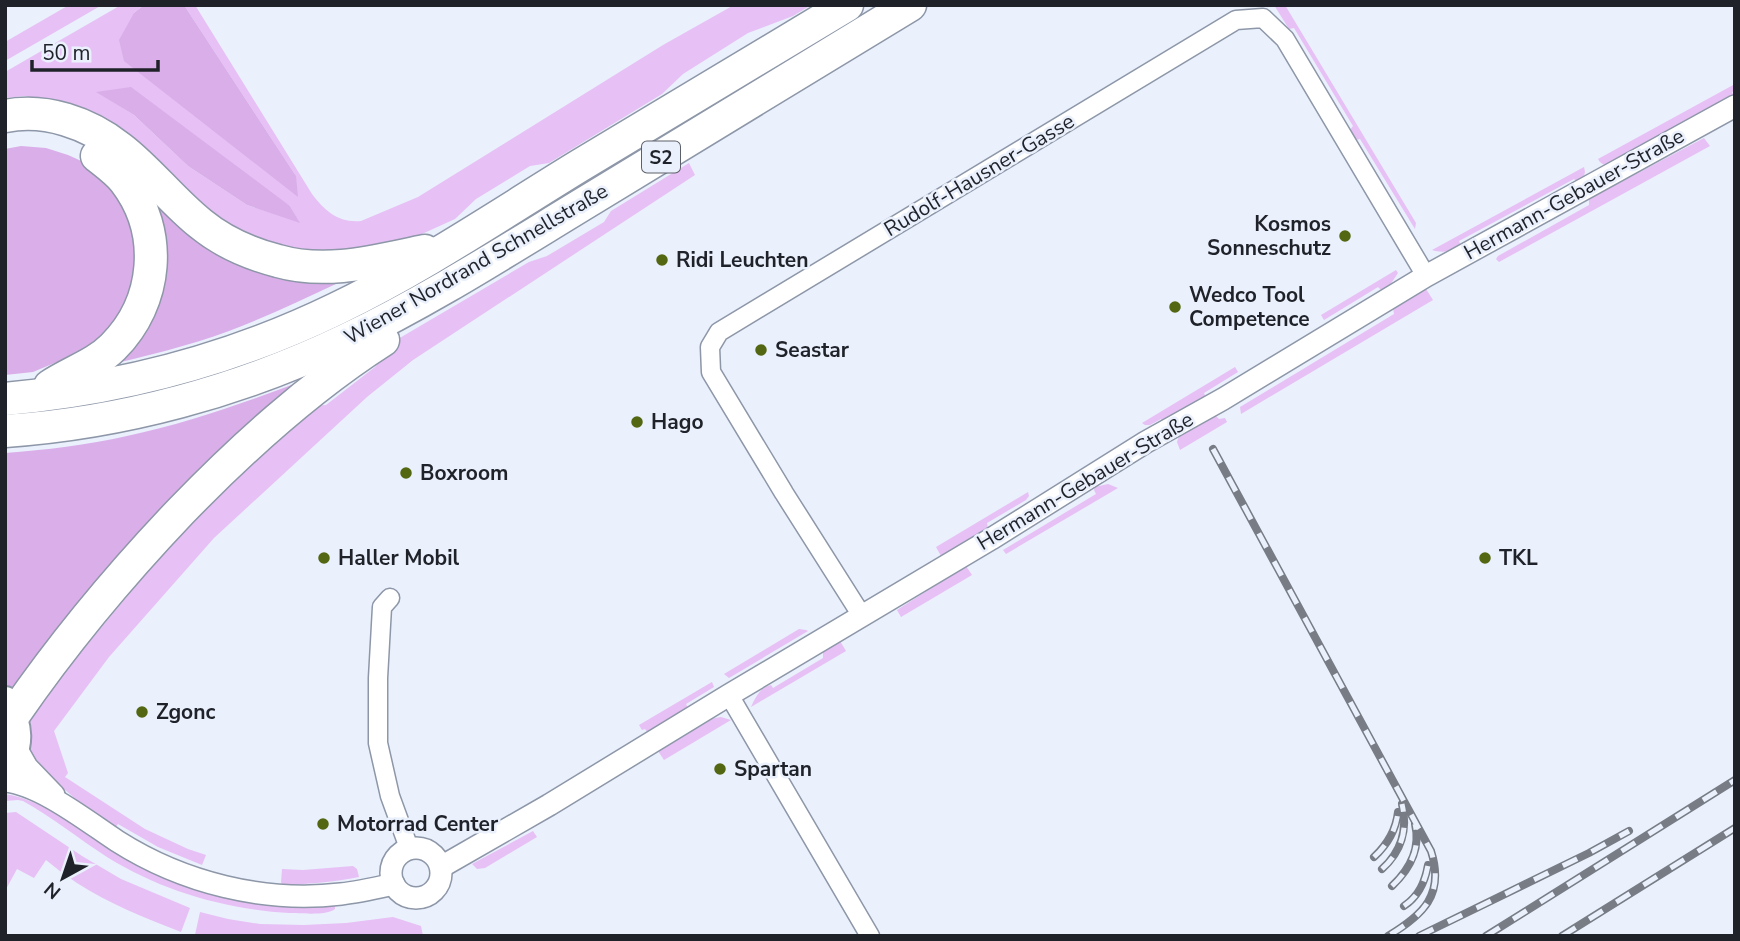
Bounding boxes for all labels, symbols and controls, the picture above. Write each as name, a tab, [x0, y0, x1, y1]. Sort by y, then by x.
scale bar	[32, 28, 158, 72]
text: 50 m	[42, 39, 91, 67]
street label: Rudolf-Hausner-Gasse	[879, 107, 1079, 243]
street label: Hermann-Gebauer-Straße	[1459, 122, 1689, 266]
road number: S2	[642, 141, 680, 172]
street label: Wiener Nordrand Schnellstraße	[339, 177, 613, 351]
place label: Kosmos Sonneschutz	[1207, 210, 1331, 262]
marker: Kosmos Sonneschutz	[1337, 228, 1353, 244]
place label: Ridi Leuchten	[676, 246, 808, 274]
marker: Ridi Leuchten	[654, 252, 670, 268]
place label: Wedco Tool Competence	[1189, 281, 1310, 333]
marker: Wedco Tool Competence	[1167, 299, 1183, 315]
place label: Seastar	[775, 336, 850, 364]
marker: Seastar	[753, 342, 769, 358]
street label: Hermann-Gebauer-Straße	[972, 405, 1198, 557]
place label: Hago	[651, 408, 704, 436]
marker: Hago	[629, 414, 645, 430]
place label: Boxroom	[420, 459, 508, 487]
marker: Boxroom	[398, 465, 414, 481]
place label: Haller Mobil	[338, 544, 460, 572]
place label: TKL	[1499, 544, 1538, 572]
marker: Haller Mobil	[316, 550, 332, 566]
marker: TKL	[1477, 550, 1493, 566]
place label: Zgonc	[156, 698, 215, 726]
marker: Zgonc	[134, 704, 150, 720]
place label: Spartan	[734, 755, 812, 783]
marker: Spartan	[712, 761, 728, 777]
place label: Motorrad Center	[337, 810, 499, 838]
marker: Motorrad Center	[315, 816, 331, 832]
north arrow	[28, 843, 98, 913]
text: N	[39, 876, 67, 905]

